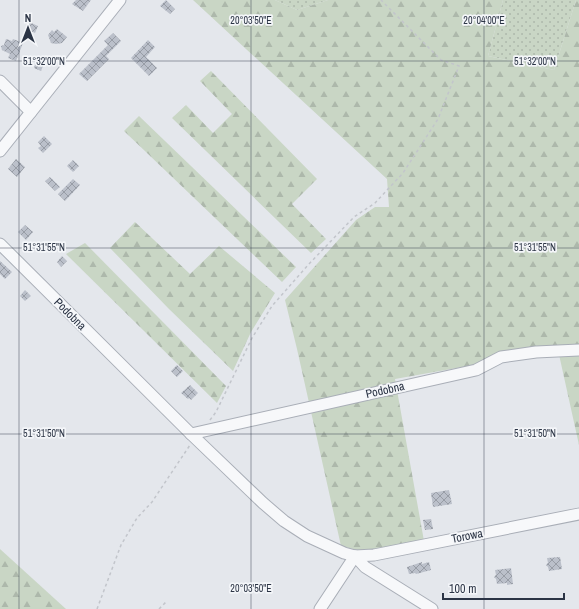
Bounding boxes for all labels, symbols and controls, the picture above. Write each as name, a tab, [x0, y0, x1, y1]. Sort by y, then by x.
north arrow	[8, 8, 48, 48]
text: N	[25, 11, 31, 25]
text: 20°03'50"E	[230, 14, 272, 27]
text: 20°04'00"E	[463, 14, 505, 27]
text: 51°32'00"N	[23, 55, 65, 68]
text: 51°32'00"N	[514, 55, 556, 68]
text: 51°31'55"N	[23, 241, 65, 254]
text: 51°31'55"N	[514, 241, 556, 254]
street label: Podobna	[50, 294, 90, 334]
street label: Podobna	[364, 378, 407, 402]
text: 51°31'50"N	[23, 427, 65, 440]
text: 51°31'50"N	[514, 427, 556, 440]
street label: Torowa	[450, 525, 485, 547]
scale bar	[443, 575, 564, 601]
text: 100 m	[449, 581, 476, 597]
text: 20°03'50"E	[230, 582, 272, 595]

